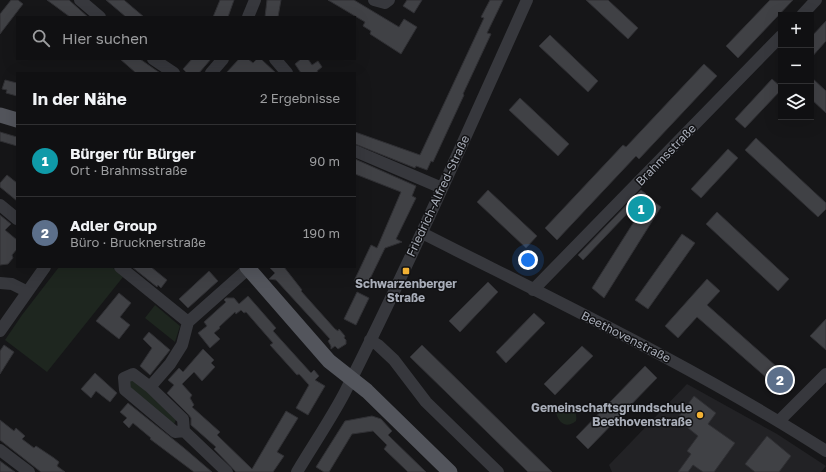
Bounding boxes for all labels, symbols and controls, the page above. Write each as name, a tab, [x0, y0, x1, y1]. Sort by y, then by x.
map controls	[778, 12, 814, 120]
button: +	[778, 12, 814, 48]
search box	[16, 16, 356, 60]
icon: search	[30, 27, 52, 49]
text: Hier suchen	[62, 29, 148, 47]
button: −	[778, 48, 814, 84]
button: layers	[778, 84, 814, 120]
text: In der Nähe	[32, 88, 127, 109]
text: 2 Ergebnisse	[260, 90, 340, 106]
street label: Brahmsstraße	[632, 121, 699, 189]
street label: Friedrich-Alfred-Straße	[403, 133, 472, 259]
text: Bürger für Bürger	[70, 144, 196, 162]
text: 1	[42, 153, 48, 169]
text: 90 m	[309, 153, 340, 169]
text: Ort · Brahmsstraße	[70, 162, 187, 178]
pin: 1	[628, 194, 654, 224]
text: Adler Group	[70, 216, 157, 234]
text: 2	[41, 225, 49, 241]
text: 190 m	[303, 225, 340, 241]
text: Büro · Brucknerstraße	[70, 234, 206, 250]
your location	[518, 250, 538, 270]
marker: Schwarzenberger Straße	[401, 266, 411, 276]
place label: Schwarzenberger Straße	[355, 276, 457, 305]
street label: Beethovenstraße	[579, 308, 673, 366]
pin: 2	[767, 365, 793, 395]
place label: Gemeinschaftsgrundschule Beethovenstraße	[531, 400, 692, 429]
marker: Gemeinschaftsgrundschule Beethovenstraße	[695, 410, 705, 420]

